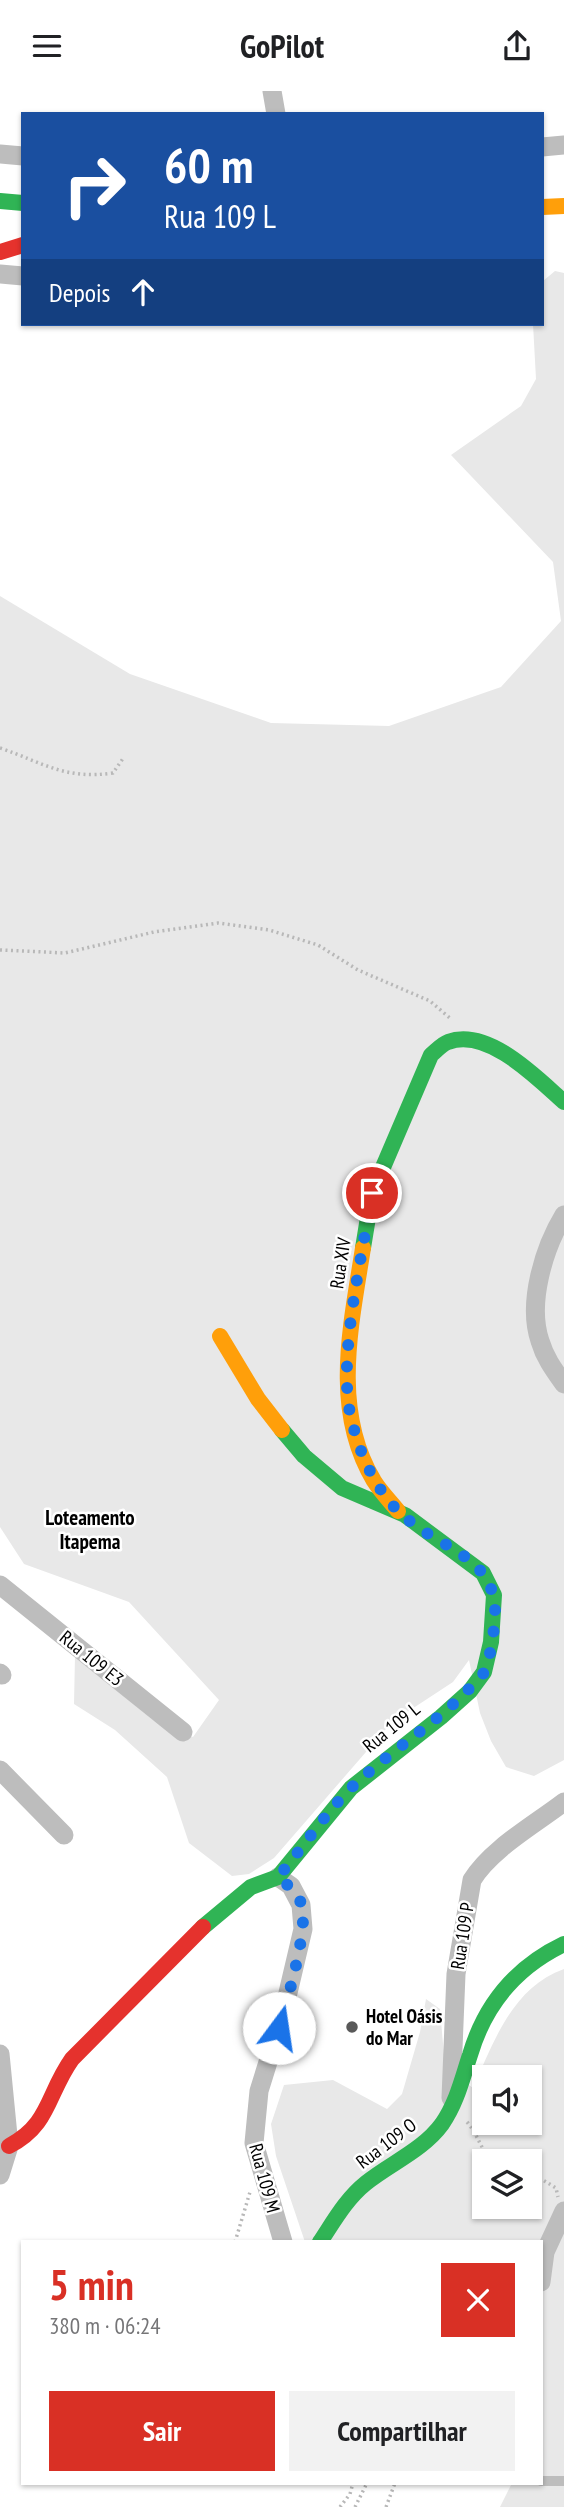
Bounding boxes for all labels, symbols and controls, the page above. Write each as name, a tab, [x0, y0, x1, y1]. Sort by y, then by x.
text: GoPilot	[240, 25, 324, 67]
icon: menu	[28, 27, 66, 65]
icon: share	[498, 27, 536, 65]
text: 60 m	[164, 133, 253, 197]
icon: right	[49, 140, 140, 231]
text: Rua 109 L	[164, 195, 276, 237]
icon: ahead	[124, 273, 162, 311]
text: Depois	[49, 276, 110, 309]
pin	[342, 1163, 402, 1223]
icon: arrive	[353, 1174, 391, 1212]
street label: Rua XIV	[324, 1236, 356, 1290]
district label: Loteamento Itapema	[45, 1504, 135, 1555]
street label: Rua 109 E3	[55, 1625, 129, 1691]
street label: Rua 109 L	[358, 1697, 425, 1757]
street label: Rua 109 P	[445, 1900, 479, 1971]
position arrow	[242, 1991, 316, 2065]
place label: Hotel Oásis do Mar	[366, 2004, 443, 2050]
marker: Hotel Oásis do Mar	[344, 2019, 360, 2035]
map controls	[472, 2065, 542, 2219]
button: sound	[472, 2065, 542, 2135]
street label: Rua 109 O	[351, 2113, 421, 2173]
street label: Rua 109 M	[244, 2141, 286, 2215]
button: layers	[472, 2149, 542, 2219]
text: 5 min	[49, 2257, 134, 2312]
button: close	[441, 2263, 515, 2337]
text: 380 m · 06:24	[49, 2311, 161, 2340]
button: Sair	[49, 2391, 275, 2471]
button: Compartilhar	[289, 2391, 515, 2471]

